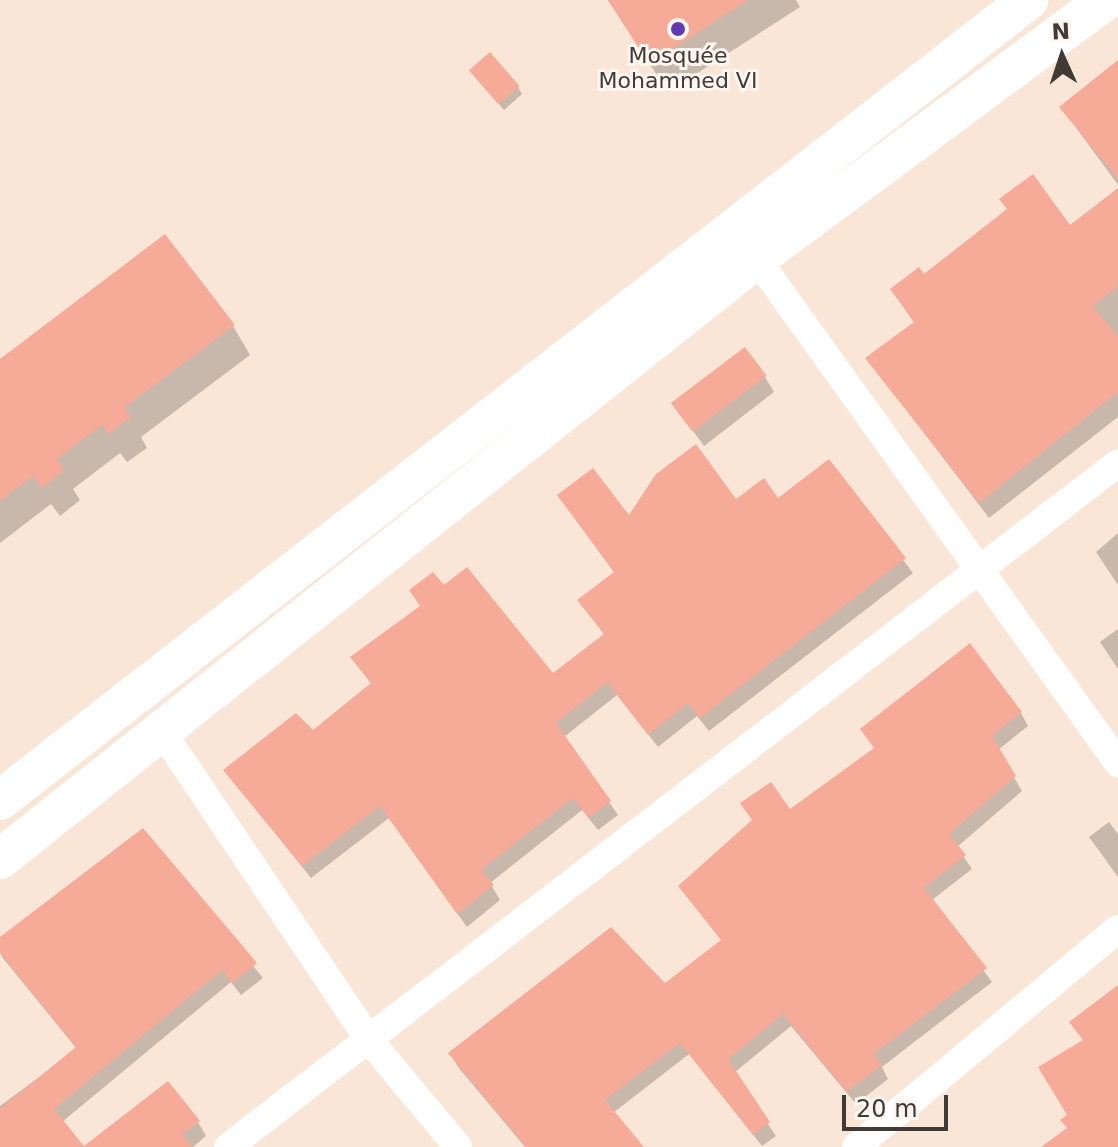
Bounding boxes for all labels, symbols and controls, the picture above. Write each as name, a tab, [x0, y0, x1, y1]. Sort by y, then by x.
north arrow	[1022, 16, 1102, 96]
text: N	[1051, 19, 1071, 44]
marker: Mosquée Mohammed VI	[669, 20, 687, 38]
place label: Mosquée Mohammed VI	[599, 42, 757, 94]
scale bar	[846, 1079, 952, 1129]
text: 20 m	[856, 1095, 918, 1123]

